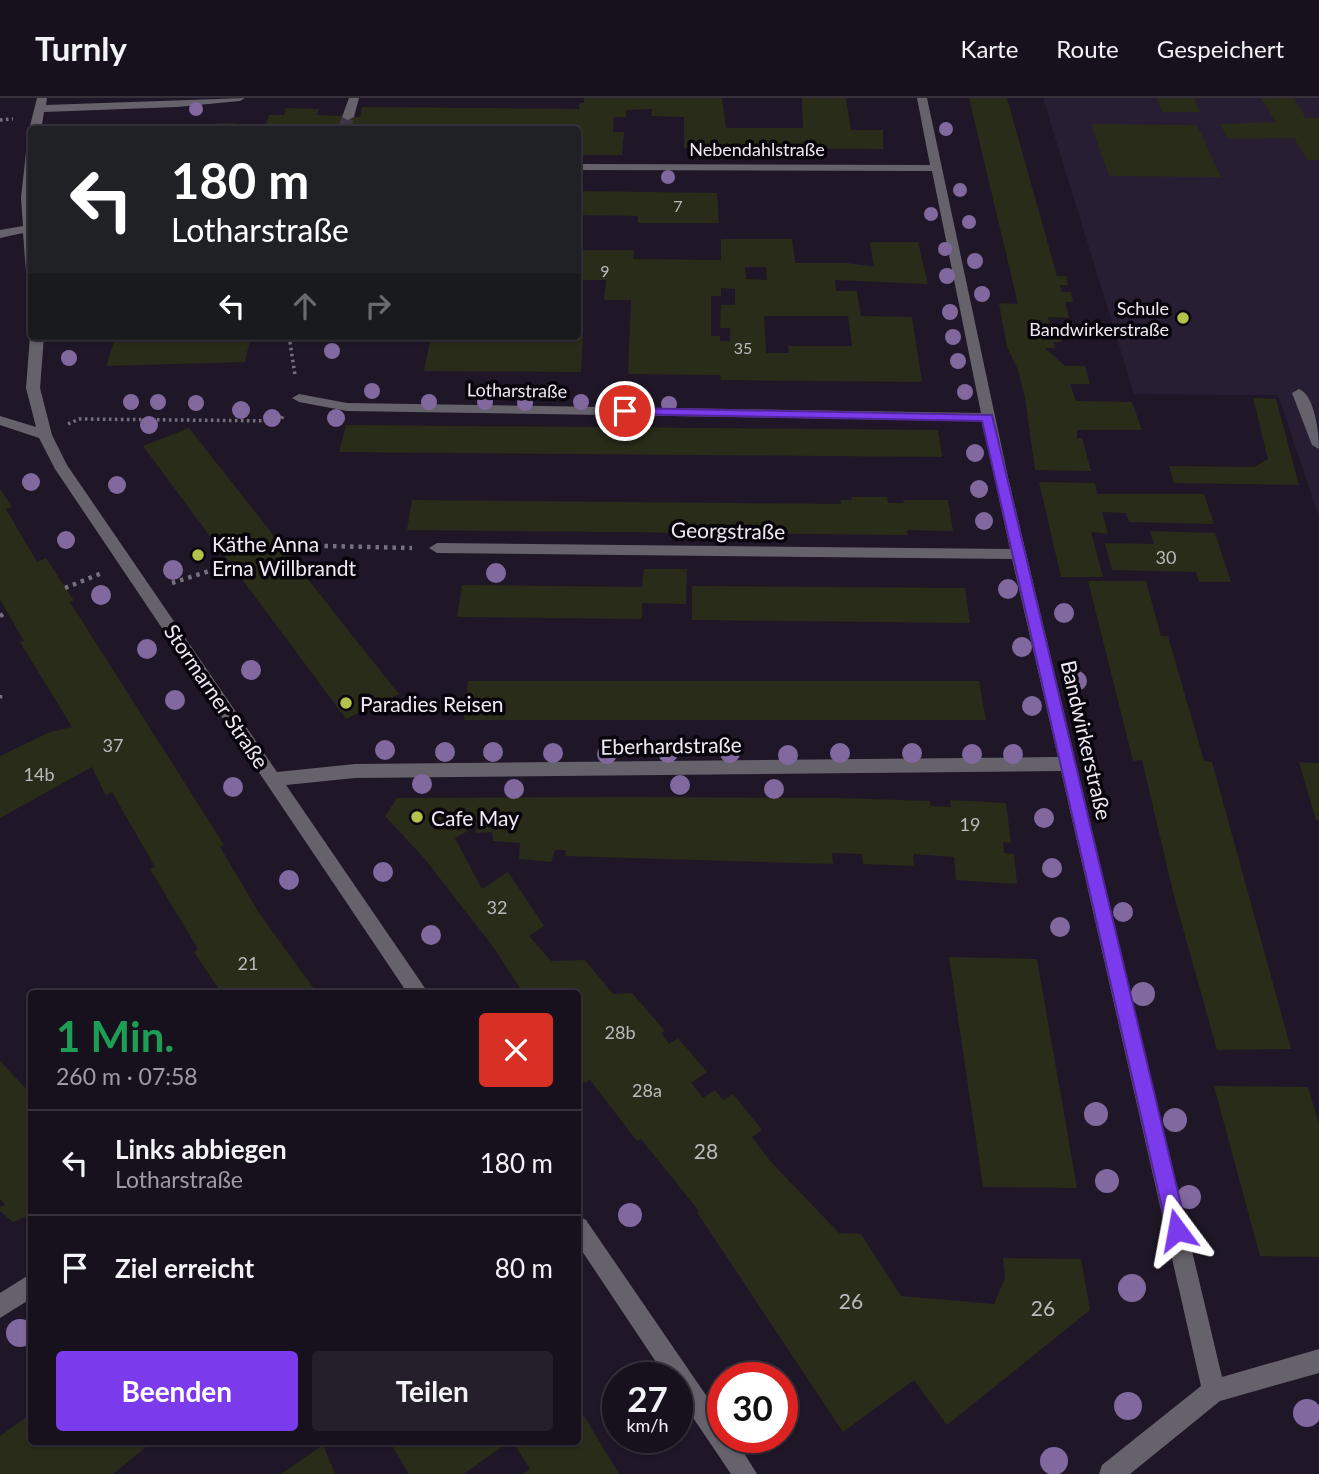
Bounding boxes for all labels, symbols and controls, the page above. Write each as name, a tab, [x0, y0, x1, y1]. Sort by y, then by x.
text: Turnly	[35, 28, 127, 68]
text: Karte	[961, 34, 1018, 63]
text: Route	[1056, 34, 1119, 63]
text: Gespeichert	[1157, 34, 1284, 63]
street label: Nebendahlstraße	[689, 138, 825, 160]
text: 180 m	[171, 151, 309, 209]
icon: left	[56, 154, 147, 245]
house number: 7	[673, 196, 683, 215]
text: Lotharstraße	[171, 210, 349, 249]
house number: 9	[600, 261, 610, 280]
icon: left	[213, 287, 251, 325]
icon: ahead	[286, 287, 324, 325]
icon: right	[359, 287, 397, 325]
place label: Schule Bandwirkerstraße	[1029, 297, 1169, 340]
marker: Schule Bandwirkerstraße	[1175, 310, 1191, 326]
house number: 35	[734, 338, 752, 357]
street label: Lotharstraße	[467, 378, 567, 402]
pin	[595, 381, 655, 441]
icon: arrive	[606, 392, 644, 430]
street label: Georgstraße	[671, 517, 785, 543]
place label: Käthe Anna Erna Willbrandt	[212, 531, 356, 580]
house number: 30	[1156, 546, 1176, 568]
marker: Käthe Anna Erna Willbrandt	[190, 547, 206, 563]
street label: Stormarner Straße	[160, 619, 274, 773]
street label: Bandwirkerstraße	[1056, 658, 1118, 822]
place label: Paradies Reisen	[360, 691, 503, 716]
marker: Paradies Reisen	[338, 695, 354, 711]
street label: Eberhardstraße	[600, 731, 742, 759]
house number: 37	[103, 734, 123, 756]
house number: 14b	[24, 763, 54, 785]
place label: Cafe May	[431, 805, 519, 830]
marker: Cafe May	[409, 809, 425, 825]
house number: 19	[960, 813, 980, 835]
house number: 32	[487, 896, 507, 918]
house number: 21	[238, 952, 258, 974]
text: 1 Min.	[56, 1011, 174, 1061]
button: close	[479, 1013, 553, 1087]
house number: 28b	[605, 1021, 635, 1043]
text: 260 m · 07:58	[56, 1062, 198, 1090]
house number: 28a	[632, 1079, 662, 1101]
text: Links abbiegen	[115, 1133, 287, 1165]
house number: 28	[694, 1138, 718, 1163]
icon: left	[56, 1144, 94, 1182]
text: 180 m	[480, 1147, 553, 1179]
text: Lotharstraße	[115, 1165, 243, 1193]
position arrow	[1140, 1193, 1214, 1267]
icon: arrive	[56, 1249, 94, 1287]
text: Ziel erreicht	[115, 1252, 254, 1284]
text: 80 m	[495, 1252, 553, 1284]
house number: 26	[839, 1288, 863, 1313]
house number: 26	[1031, 1295, 1055, 1320]
button: Beenden	[56, 1351, 298, 1431]
button: Teilen	[312, 1351, 553, 1431]
speed limit sign: 30	[707, 1362, 798, 1453]
text: 27	[627, 1377, 668, 1419]
text: km/h	[626, 1414, 669, 1436]

